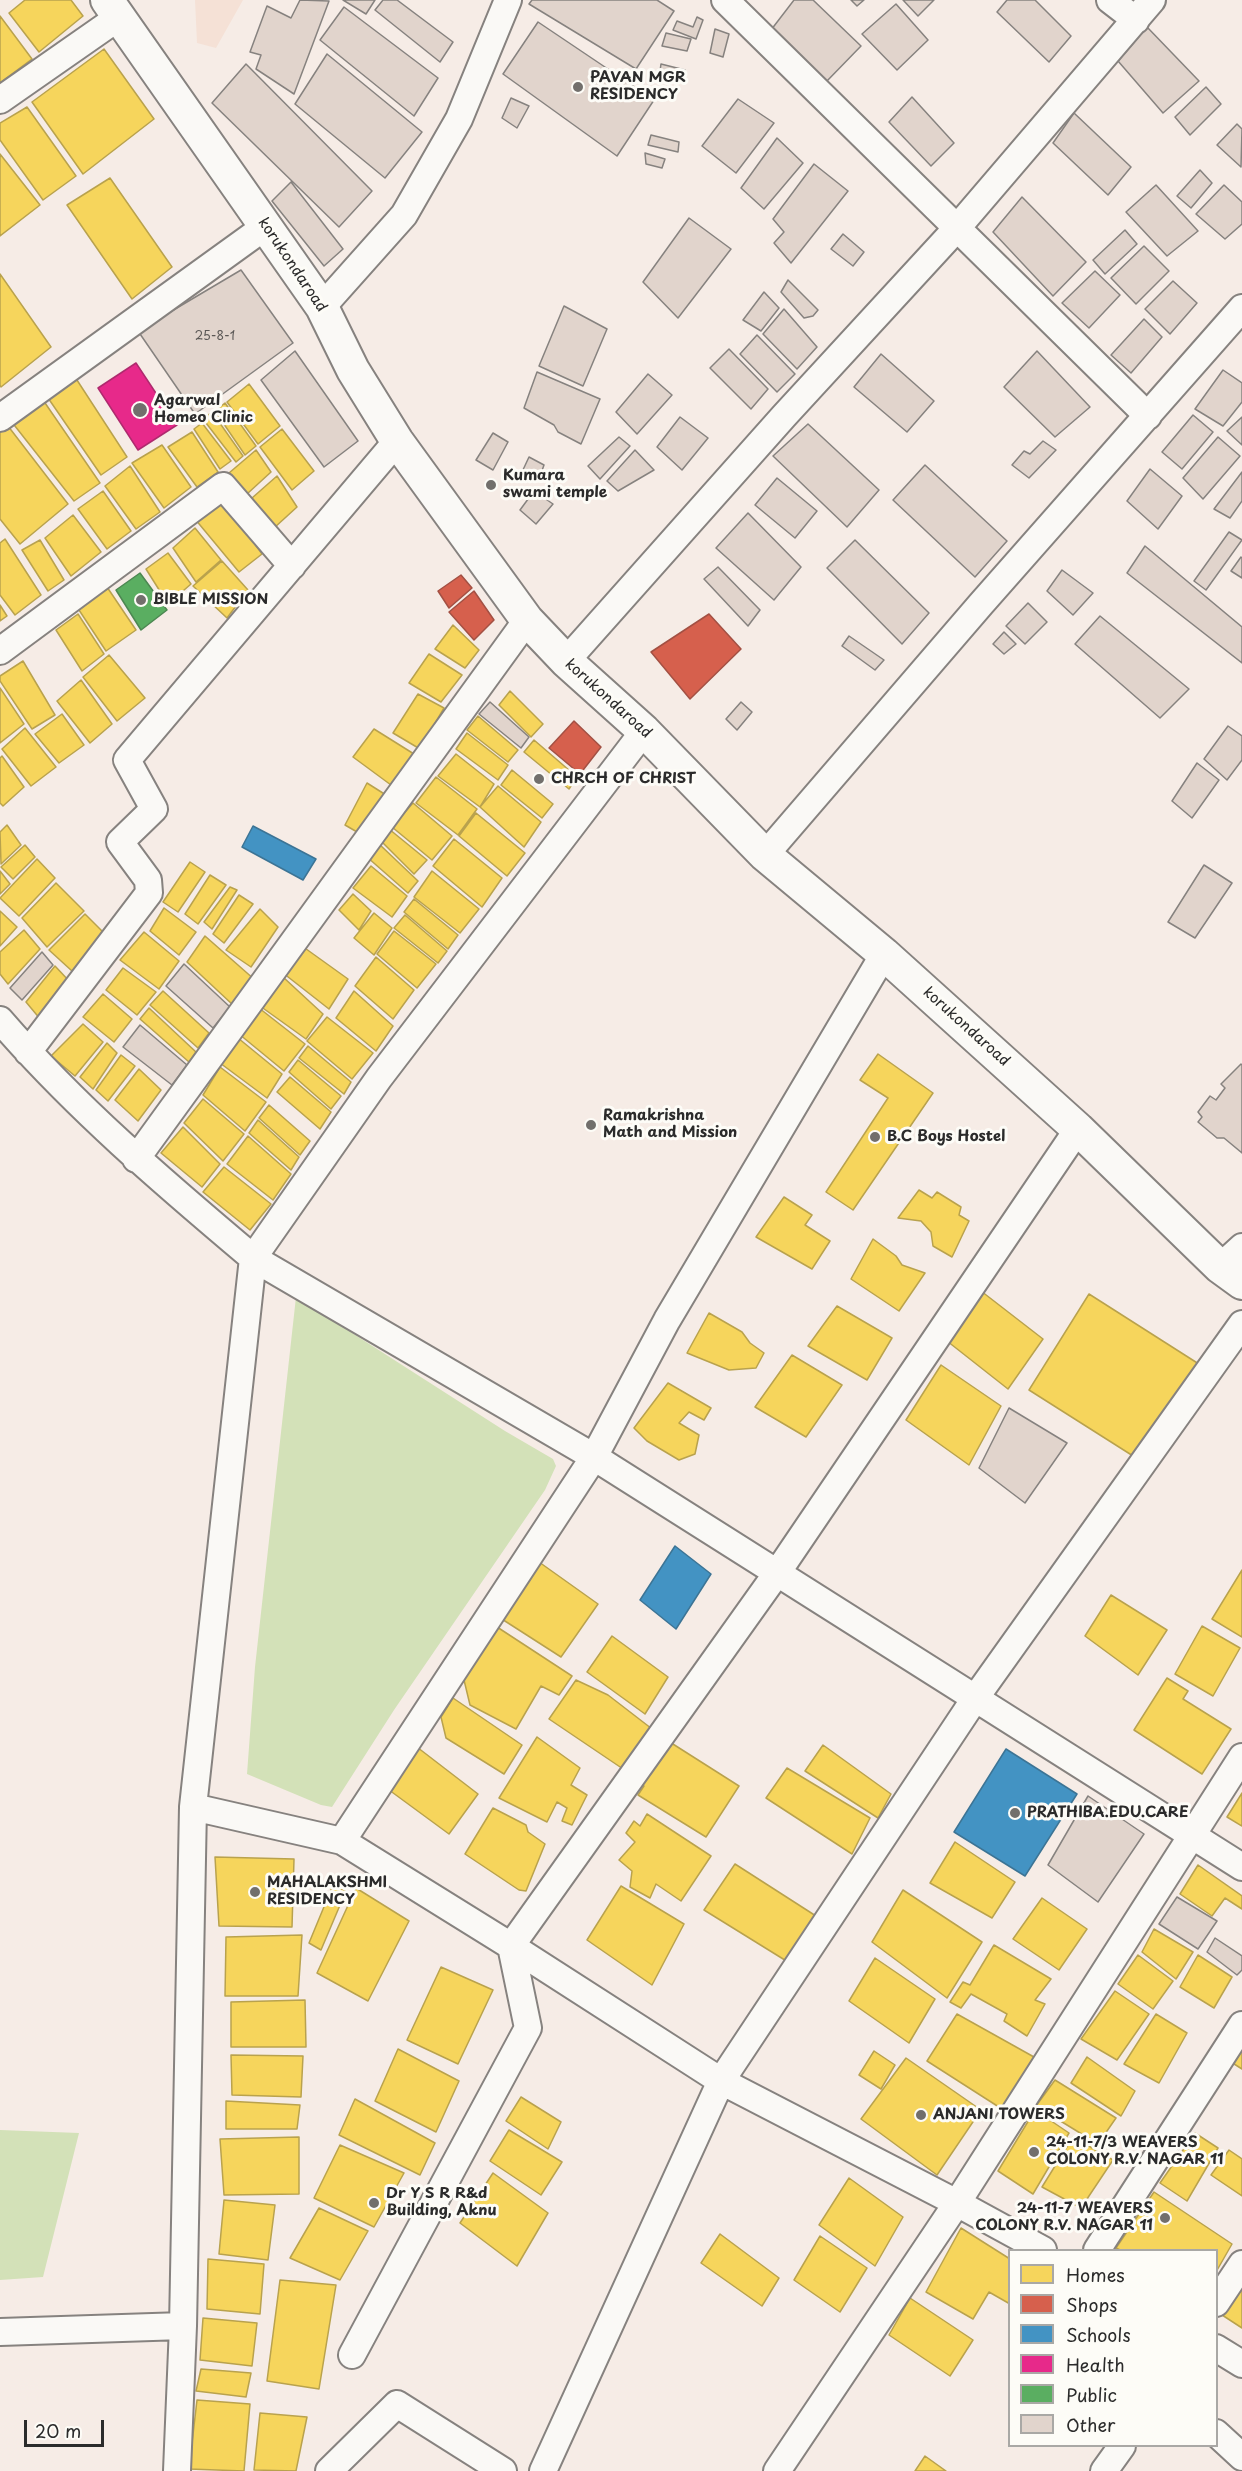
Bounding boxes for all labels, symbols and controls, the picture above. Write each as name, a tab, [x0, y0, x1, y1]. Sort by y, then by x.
place label: PAVAN MGR RESIDENCY	[590, 69, 686, 104]
marker: PAVAN MGR RESIDENCY	[571, 80, 585, 94]
street label: korukondaroad	[254, 214, 330, 316]
house number: 25-8-1	[195, 330, 235, 344]
place label: Agarwal Homeo Clinic	[154, 392, 253, 427]
marker: Agarwal Homeo Clinic	[131, 401, 149, 419]
place label: Kumara swami temple	[503, 467, 607, 502]
marker: Kumara swami temple	[484, 478, 498, 492]
place label: BIBLE MISSION	[153, 591, 268, 609]
marker: BIBLE MISSION	[134, 593, 148, 607]
street label: korukondaroad	[561, 655, 655, 743]
place label: CHRCH OF CHRIST	[551, 770, 696, 788]
marker: CHRCH OF CHRIST	[532, 772, 546, 786]
street label: korukondaroad	[919, 983, 1013, 1071]
place label: Ramakrishna Math and Mission	[603, 1107, 737, 1142]
marker: Ramakrishna Math and Mission	[584, 1118, 598, 1132]
place label: B.C Boys Hostel	[887, 1128, 1005, 1146]
marker: B.C Boys Hostel	[868, 1130, 882, 1144]
place label: PRATHIBA.EDU.CARE	[1027, 1804, 1189, 1822]
marker: PRATHIBA.EDU.CARE	[1008, 1806, 1022, 1820]
place label: MAHALAKSHMI RESIDENCY	[267, 1874, 387, 1909]
marker: MAHALAKSHMI RESIDENCY	[248, 1885, 262, 1899]
place label: ANJANI TOWERS	[933, 2106, 1065, 2124]
marker: ANJANI TOWERS	[914, 2108, 928, 2122]
place label: 24-11-7/3 WEAVERS COLONY R.V. NAGAR 11	[1046, 2134, 1224, 2169]
marker: 24-11-7/3 WEAVERS COLONY R.V. NAGAR 11	[1027, 2145, 1041, 2159]
place label: Dr Y S R R&d Building, Aknu	[386, 2185, 497, 2220]
marker: Dr Y S R R&d Building, Aknu	[367, 2196, 381, 2210]
place label: 24-11-7 WEAVERS COLONY R.V. NAGAR 11	[975, 2200, 1153, 2235]
marker: 24-11-7 WEAVERS COLONY R.V. NAGAR 11	[1158, 2211, 1172, 2225]
legend	[1008, 2249, 1218, 2447]
text: Homes	[1066, 2261, 1124, 2288]
text: Shops	[1066, 2291, 1117, 2318]
text: Schools	[1066, 2321, 1131, 2348]
text: Health	[1066, 2351, 1125, 2378]
text: Public	[1066, 2381, 1117, 2408]
scale bar	[27, 2408, 106, 2446]
text: Other	[1066, 2411, 1115, 2438]
text: 20 m	[35, 2417, 81, 2444]

